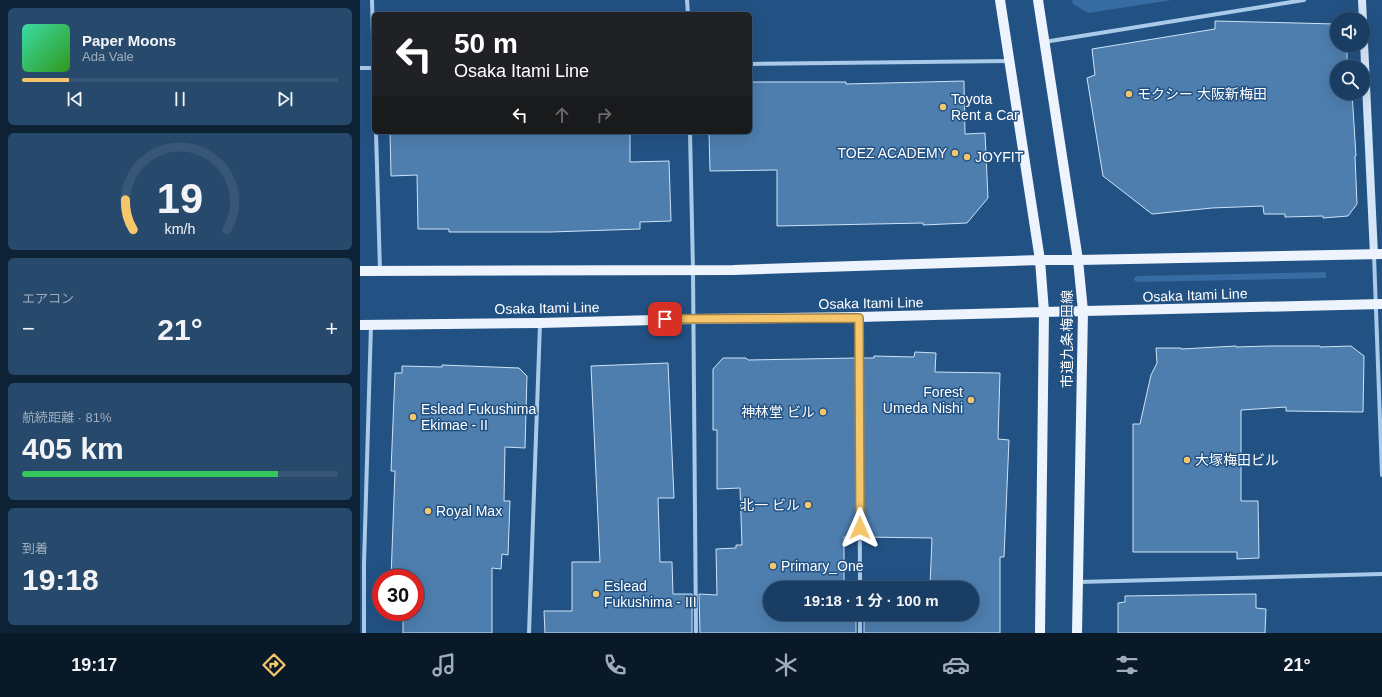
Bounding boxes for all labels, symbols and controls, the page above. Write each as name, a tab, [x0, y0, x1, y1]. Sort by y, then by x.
map controls	[1330, 12, 1370, 100]
button: sound	[1330, 12, 1370, 52]
icon: left	[388, 28, 440, 80]
text: 50 m	[454, 28, 518, 59]
text: Paper Moons	[82, 32, 176, 49]
text: Ada Vale	[82, 49, 134, 64]
button: search	[1330, 60, 1370, 100]
text: Osaka Itami Line	[454, 61, 589, 81]
place label: モクシー 大阪新梅田	[1137, 86, 1267, 102]
icon: previous	[64, 88, 86, 110]
icon: pause	[169, 88, 191, 110]
icon: next	[274, 88, 296, 110]
marker: モクシー 大阪新梅田	[1124, 89, 1134, 99]
place label: Toyota Rent a Car	[951, 91, 1019, 123]
marker: Toyota Rent a Car	[938, 102, 948, 112]
icon: left	[509, 104, 531, 126]
icon: ahead	[551, 104, 573, 126]
icon: right	[593, 104, 615, 126]
place label: TOEZ ACADEMY	[838, 145, 948, 161]
marker: TOEZ ACADEMY	[950, 148, 960, 158]
place label: JOYFIT	[975, 149, 1024, 165]
marker: JOYFIT	[962, 152, 972, 162]
text: 19	[157, 174, 203, 221]
text: km/h	[165, 220, 196, 236]
street label: Osaka Itami Line	[1142, 285, 1248, 305]
street label: 市道九条梅田線	[1059, 290, 1075, 388]
text: エアコン	[22, 291, 74, 306]
street label: Osaka Itami Line	[818, 294, 924, 312]
street label: Osaka Itami Line	[494, 299, 600, 317]
pin	[648, 302, 682, 336]
icon: arrive	[654, 308, 676, 330]
text: 21°	[157, 313, 203, 346]
text: −	[22, 316, 35, 341]
text: +	[325, 316, 338, 341]
place label: Forest Umeda Nishi	[883, 384, 963, 416]
marker: Forest Umeda Nishi	[966, 395, 976, 405]
place label: Eslead Fukushima Ekimae - II	[421, 401, 536, 433]
place label: 神林堂 ビル	[741, 404, 815, 420]
marker: 神林堂 ビル	[818, 407, 828, 417]
text: 航続距離 · 81%	[22, 410, 112, 425]
marker: Eslead Fukushima Ekimae - II	[408, 412, 418, 422]
text: 405 km	[22, 432, 124, 465]
place label: 大塚梅田ビル	[1195, 452, 1279, 468]
marker: 大塚梅田ビル	[1182, 455, 1192, 465]
place label: 北一 ビル	[740, 497, 800, 513]
marker: 北一 ビル	[803, 500, 813, 510]
place label: Royal Max	[436, 503, 502, 519]
marker: Royal Max	[423, 506, 433, 516]
position arrow	[839, 507, 881, 549]
text: 到着	[22, 541, 48, 556]
place label: Primary_One	[781, 558, 864, 574]
marker: Primary_One	[768, 561, 778, 571]
text: 19:18	[22, 563, 99, 596]
speed limit sign: 30	[372, 569, 424, 621]
place label: Eslead Fukushima - III	[604, 578, 697, 610]
marker: Eslead Fukushima - III	[591, 589, 601, 599]
text: 19:18 · 1 分 · 100 m	[803, 592, 939, 609]
icon: directions	[260, 651, 288, 679]
icon: music	[430, 651, 458, 679]
icon: phone	[601, 651, 629, 679]
icon: climate	[772, 651, 800, 679]
icon: car	[942, 651, 970, 679]
icon: filters	[1113, 651, 1141, 679]
text: 19:17	[71, 655, 117, 675]
text: 21°	[1283, 655, 1311, 675]

